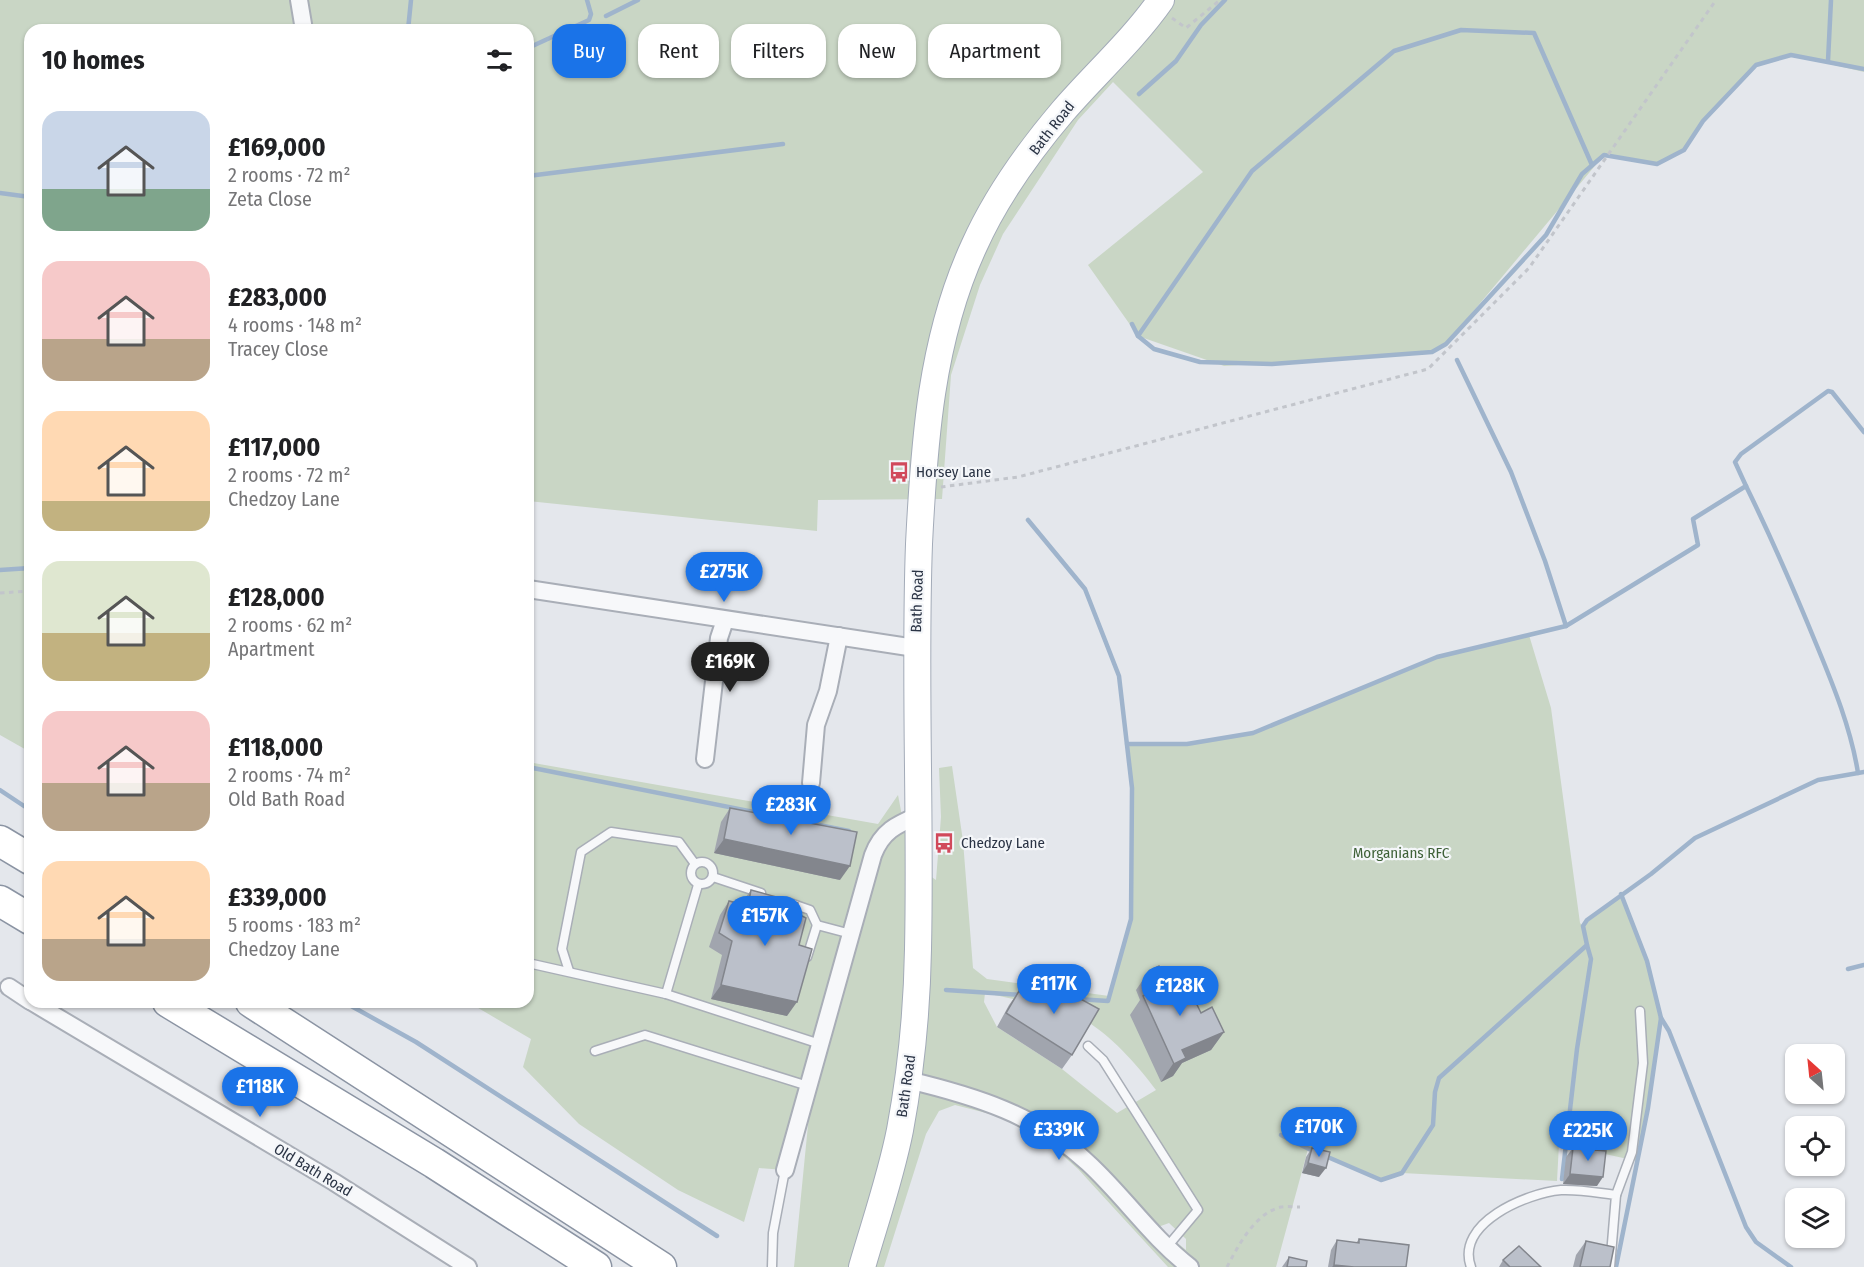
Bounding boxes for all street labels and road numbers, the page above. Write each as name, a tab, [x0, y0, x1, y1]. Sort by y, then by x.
street label: Bath Road	[1026, 98, 1078, 158]
street label: Bath Road	[907, 569, 927, 633]
street label: Bath Road	[893, 1054, 919, 1118]
street label: Old Bath Road	[271, 1140, 355, 1200]

